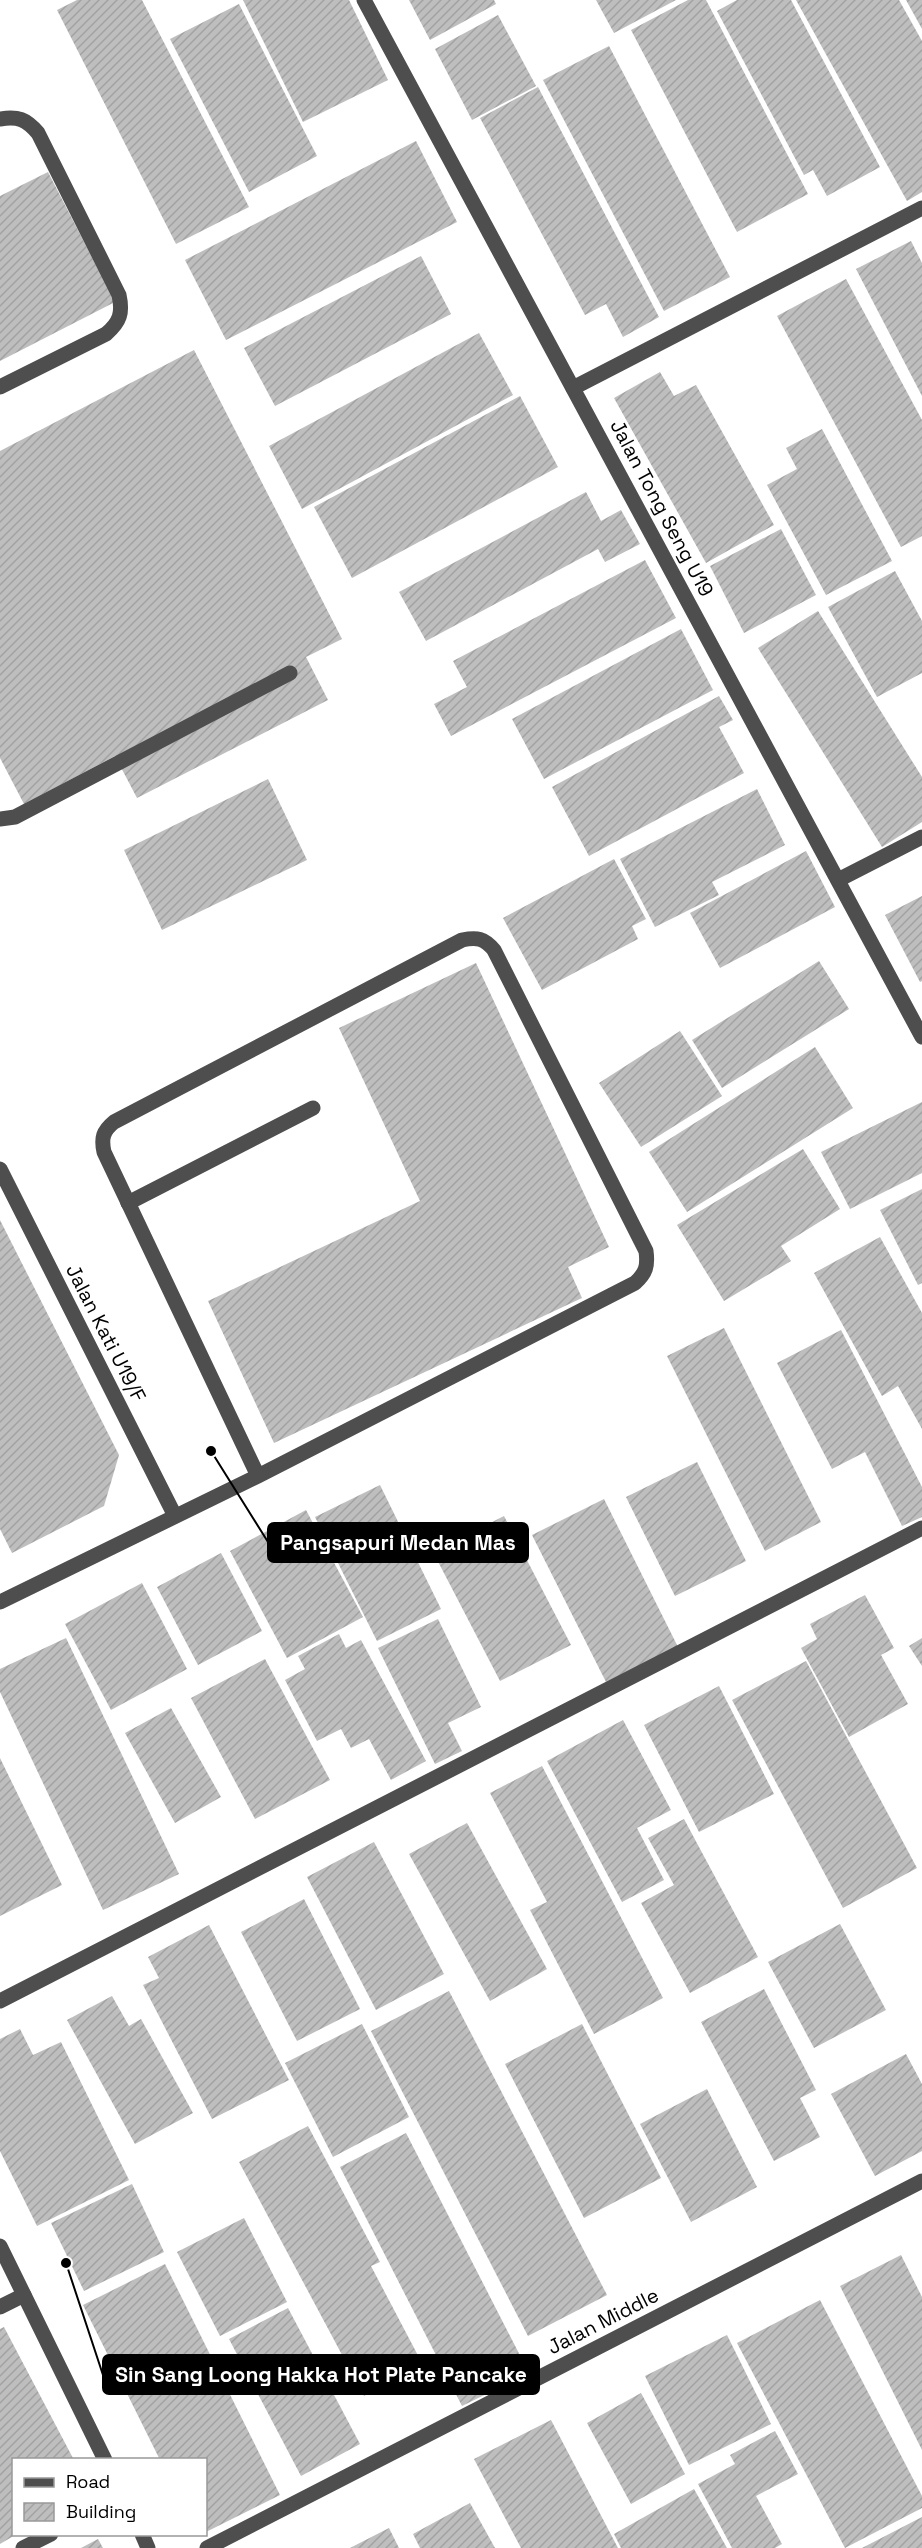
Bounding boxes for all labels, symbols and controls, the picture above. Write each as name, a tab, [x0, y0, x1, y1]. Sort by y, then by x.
street label: Jalan Tong Seng U19	[604, 415, 720, 601]
street label: Jalan Kati U19/F	[60, 1260, 152, 1406]
callout: Pangsapuri Medan Mas	[268, 1523, 528, 1562]
text: Pangsapuri Medan Mas	[280, 1529, 516, 1556]
street label: Jalan Middle	[543, 2282, 663, 2360]
callout: Sin Sang Loong Hakka Hot Plate Pancake	[103, 2355, 539, 2394]
text: Sin Sang Loong Hakka Hot Plate Pancake	[115, 2361, 527, 2388]
legend	[12, 2458, 207, 2536]
text: Road	[66, 2470, 110, 2493]
text: Building	[66, 2500, 136, 2523]

